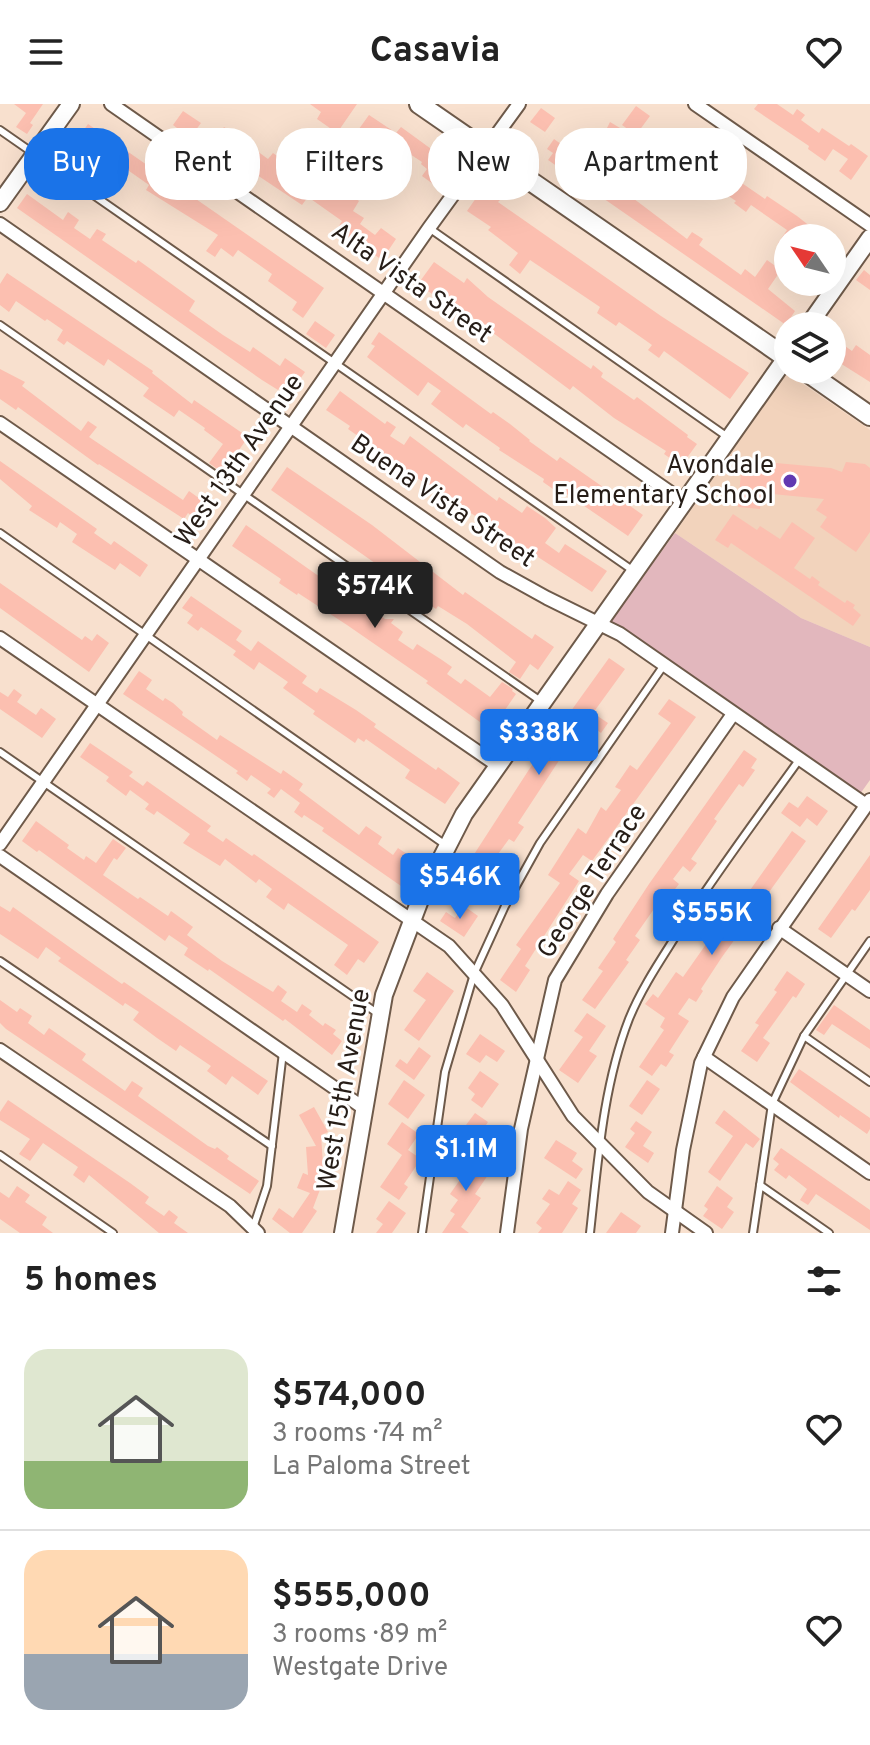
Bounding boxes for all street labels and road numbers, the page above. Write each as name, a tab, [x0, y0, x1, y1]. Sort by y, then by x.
street label: Alta Vista Street	[324, 216, 498, 352]
street label: West 13th Avenue	[168, 368, 312, 554]
street label: Buena Vista Street	[343, 428, 541, 576]
street label: George Terrace	[531, 799, 655, 965]
street label: West 15th Avenue	[311, 986, 379, 1194]

